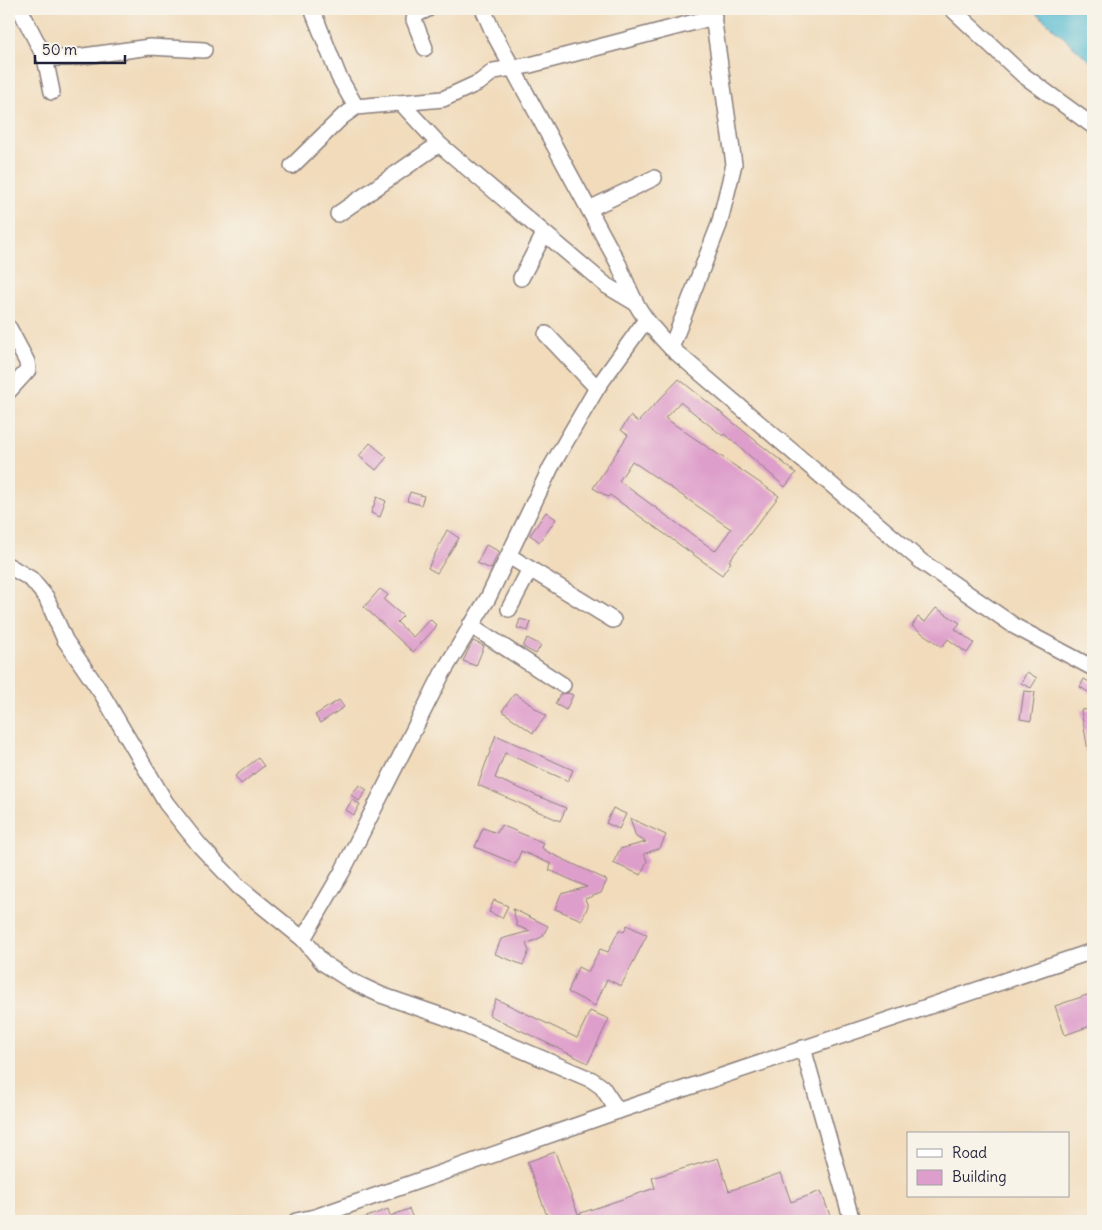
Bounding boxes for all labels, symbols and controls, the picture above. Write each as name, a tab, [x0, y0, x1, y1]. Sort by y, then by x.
scale bar	[35, 32, 125, 64]
text: 50 m	[42, 40, 77, 59]
legend	[907, 1132, 1070, 1198]
text: Road	[952, 1143, 987, 1162]
text: Building	[952, 1167, 1007, 1186]

